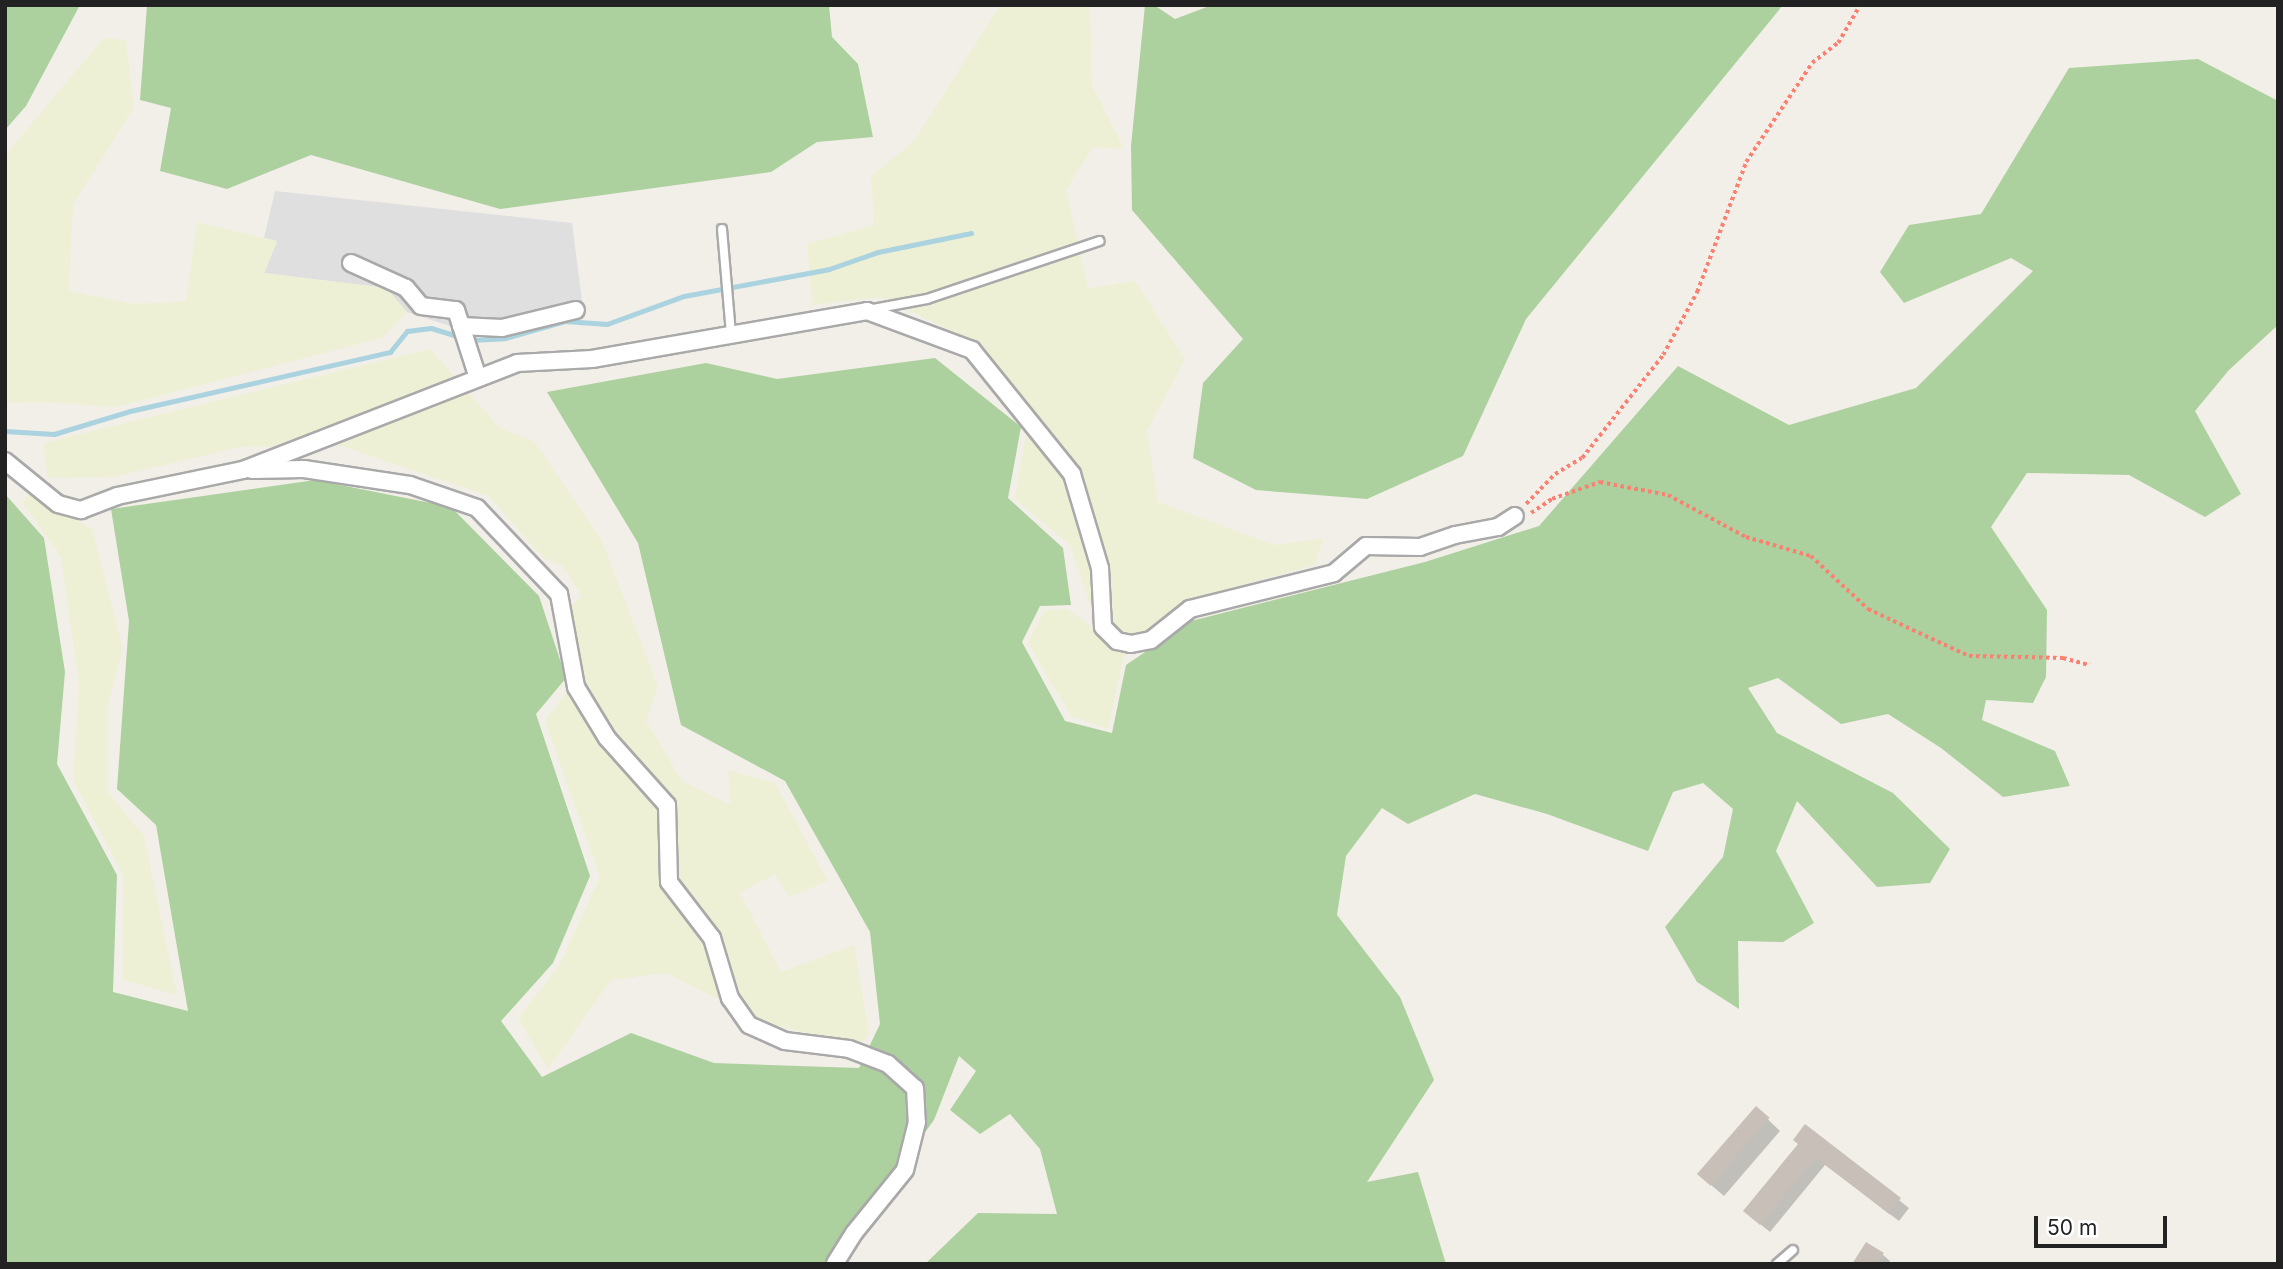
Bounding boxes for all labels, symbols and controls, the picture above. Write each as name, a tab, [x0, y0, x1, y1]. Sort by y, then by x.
scale bar	[2038, 1202, 2171, 1246]
text: 50 m	[2047, 1215, 2097, 1240]

